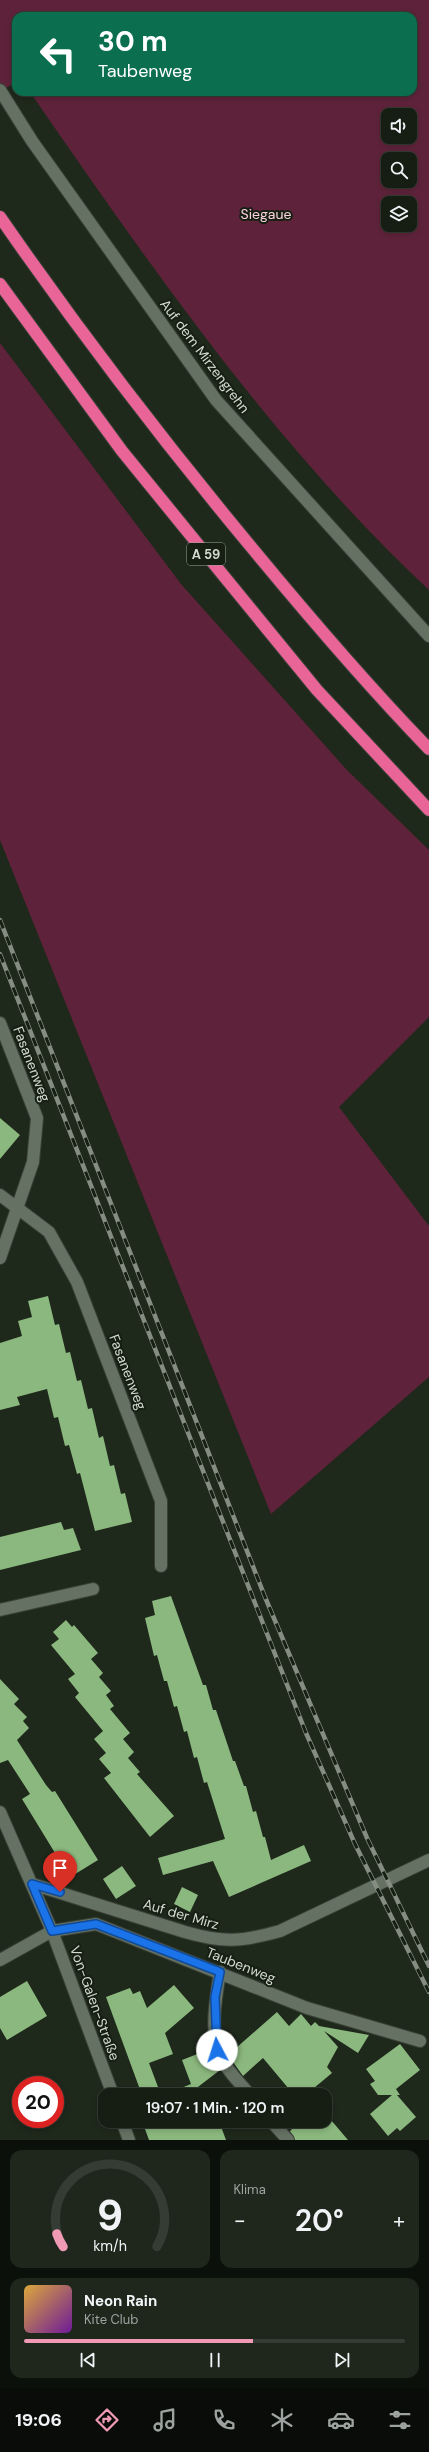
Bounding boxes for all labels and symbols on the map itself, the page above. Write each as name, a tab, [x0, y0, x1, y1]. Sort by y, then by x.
park label: Siegaue	[241, 205, 291, 223]
street label: Auf dem Mirzengrehn	[156, 295, 254, 417]
road number: A 59	[187, 543, 225, 565]
street label: Fasanenweg	[9, 1024, 55, 1104]
street label: Fasanenweg	[105, 1332, 151, 1412]
pin	[43, 1851, 77, 1892]
street label: Auf der Mirz	[141, 1895, 221, 1933]
street label: Von-Galen-Straße	[66, 1943, 124, 2063]
street label: Taubenweg	[204, 1943, 279, 1987]
position arrow	[196, 2029, 238, 2071]
speed limit sign: 20	[12, 2076, 64, 2128]

